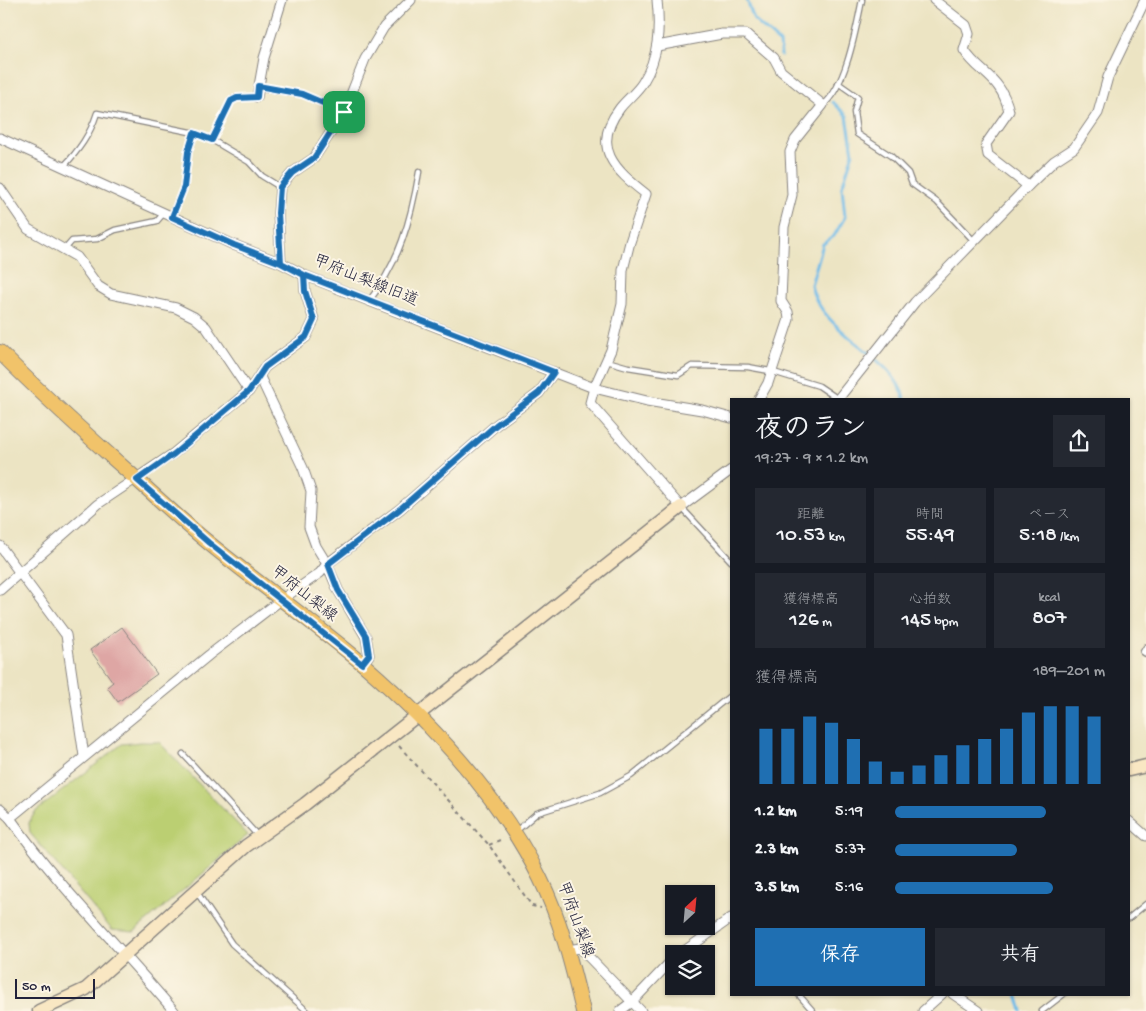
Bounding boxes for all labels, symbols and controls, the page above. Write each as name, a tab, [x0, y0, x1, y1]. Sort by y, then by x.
pin	[323, 91, 365, 133]
icon: arrive	[330, 98, 358, 126]
street label: 甲府山梨線旧道	[310, 250, 421, 312]
text: 夜のラン	[755, 414, 867, 447]
button: share	[1053, 415, 1105, 467]
text: 19:27 · 9 × 1.2 km	[755, 450, 868, 469]
text: 距離	[797, 507, 825, 524]
text: 時間	[916, 507, 944, 524]
text: ペース	[1029, 507, 1070, 524]
text: 10.53	[776, 524, 825, 549]
text: 55:49	[905, 524, 955, 549]
text: 5:18	[1019, 524, 1057, 549]
text: km	[825, 529, 845, 546]
text: /km	[1057, 529, 1080, 546]
street label: 甲府山梨線	[266, 561, 342, 627]
text: kcal	[1038, 590, 1060, 607]
text: 獲得標高	[783, 592, 839, 609]
text: 心拍数	[909, 592, 951, 609]
text: 807	[1032, 607, 1067, 632]
text: 126	[789, 609, 819, 634]
text: 145	[901, 609, 931, 634]
text: m	[819, 614, 832, 631]
text: bpm	[931, 614, 959, 631]
text: 189–201 m	[1033, 663, 1105, 682]
text: 獲得標高	[755, 670, 819, 689]
text: 1.2 km	[755, 803, 797, 822]
text: 5:19	[835, 803, 863, 822]
text: 2.3 km	[755, 841, 798, 860]
text: 5:37	[835, 841, 865, 860]
street label: 甲府山梨線	[551, 878, 598, 961]
text: 3.5 km	[755, 879, 799, 898]
text: 5:16	[835, 879, 863, 898]
north arrow	[665, 885, 715, 935]
map controls	[665, 885, 715, 995]
button: 保存	[755, 928, 925, 986]
button: 共有	[935, 928, 1105, 986]
button: layers	[665, 945, 715, 995]
scale bar	[15, 976, 95, 999]
text: 50 m	[22, 979, 51, 996]

